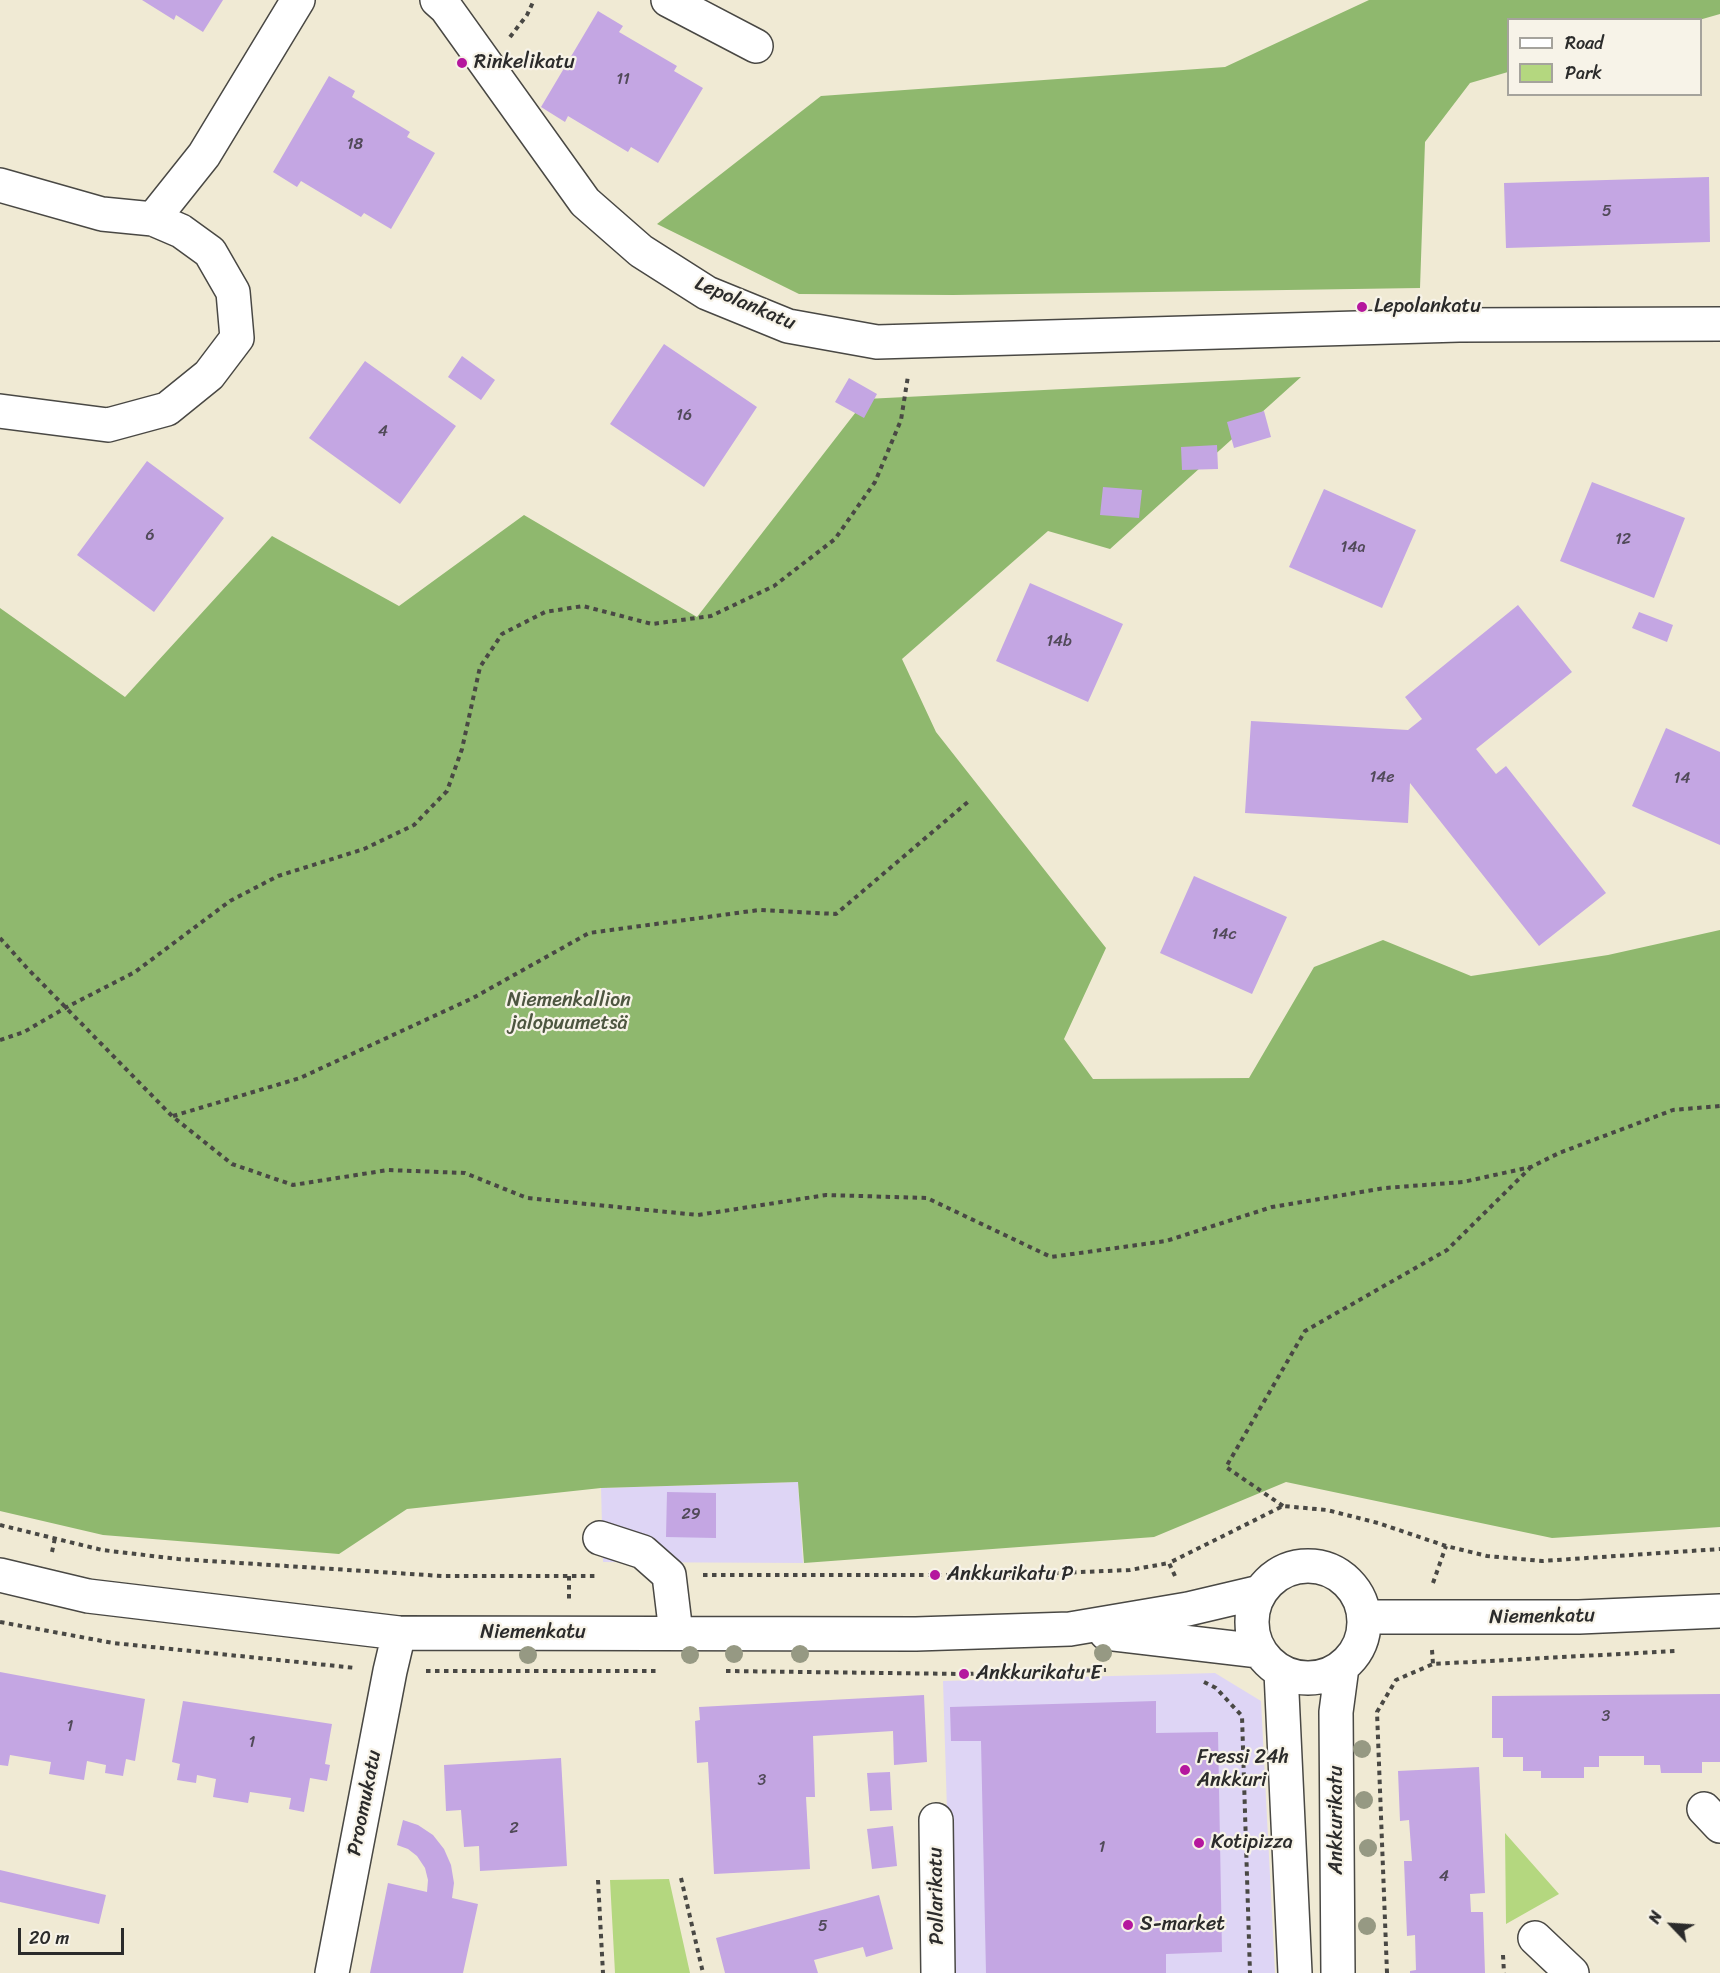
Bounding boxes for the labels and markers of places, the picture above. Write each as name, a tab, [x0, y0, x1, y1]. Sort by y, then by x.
place label: Rinkelikatu	[474, 51, 575, 75]
marker: Rinkelikatu	[455, 56, 469, 70]
place label: Lepolankatu	[1374, 295, 1481, 319]
marker: Lepolankatu	[1355, 300, 1369, 314]
place label: Ankkurikatu P	[947, 1563, 1073, 1587]
marker: Ankkurikatu P	[928, 1568, 942, 1582]
place label: Ankkurikatu E	[976, 1662, 1101, 1686]
marker: Ankkurikatu E	[957, 1667, 971, 1681]
place label: Fressi 24h Ankkuri	[1197, 1746, 1289, 1793]
marker: Fressi 24h Ankkuri	[1178, 1763, 1192, 1777]
place label: Kotipizza	[1211, 1831, 1293, 1855]
marker: Kotipizza	[1192, 1836, 1206, 1850]
place label: S-market	[1140, 1913, 1225, 1937]
marker: S-market	[1121, 1918, 1135, 1932]

